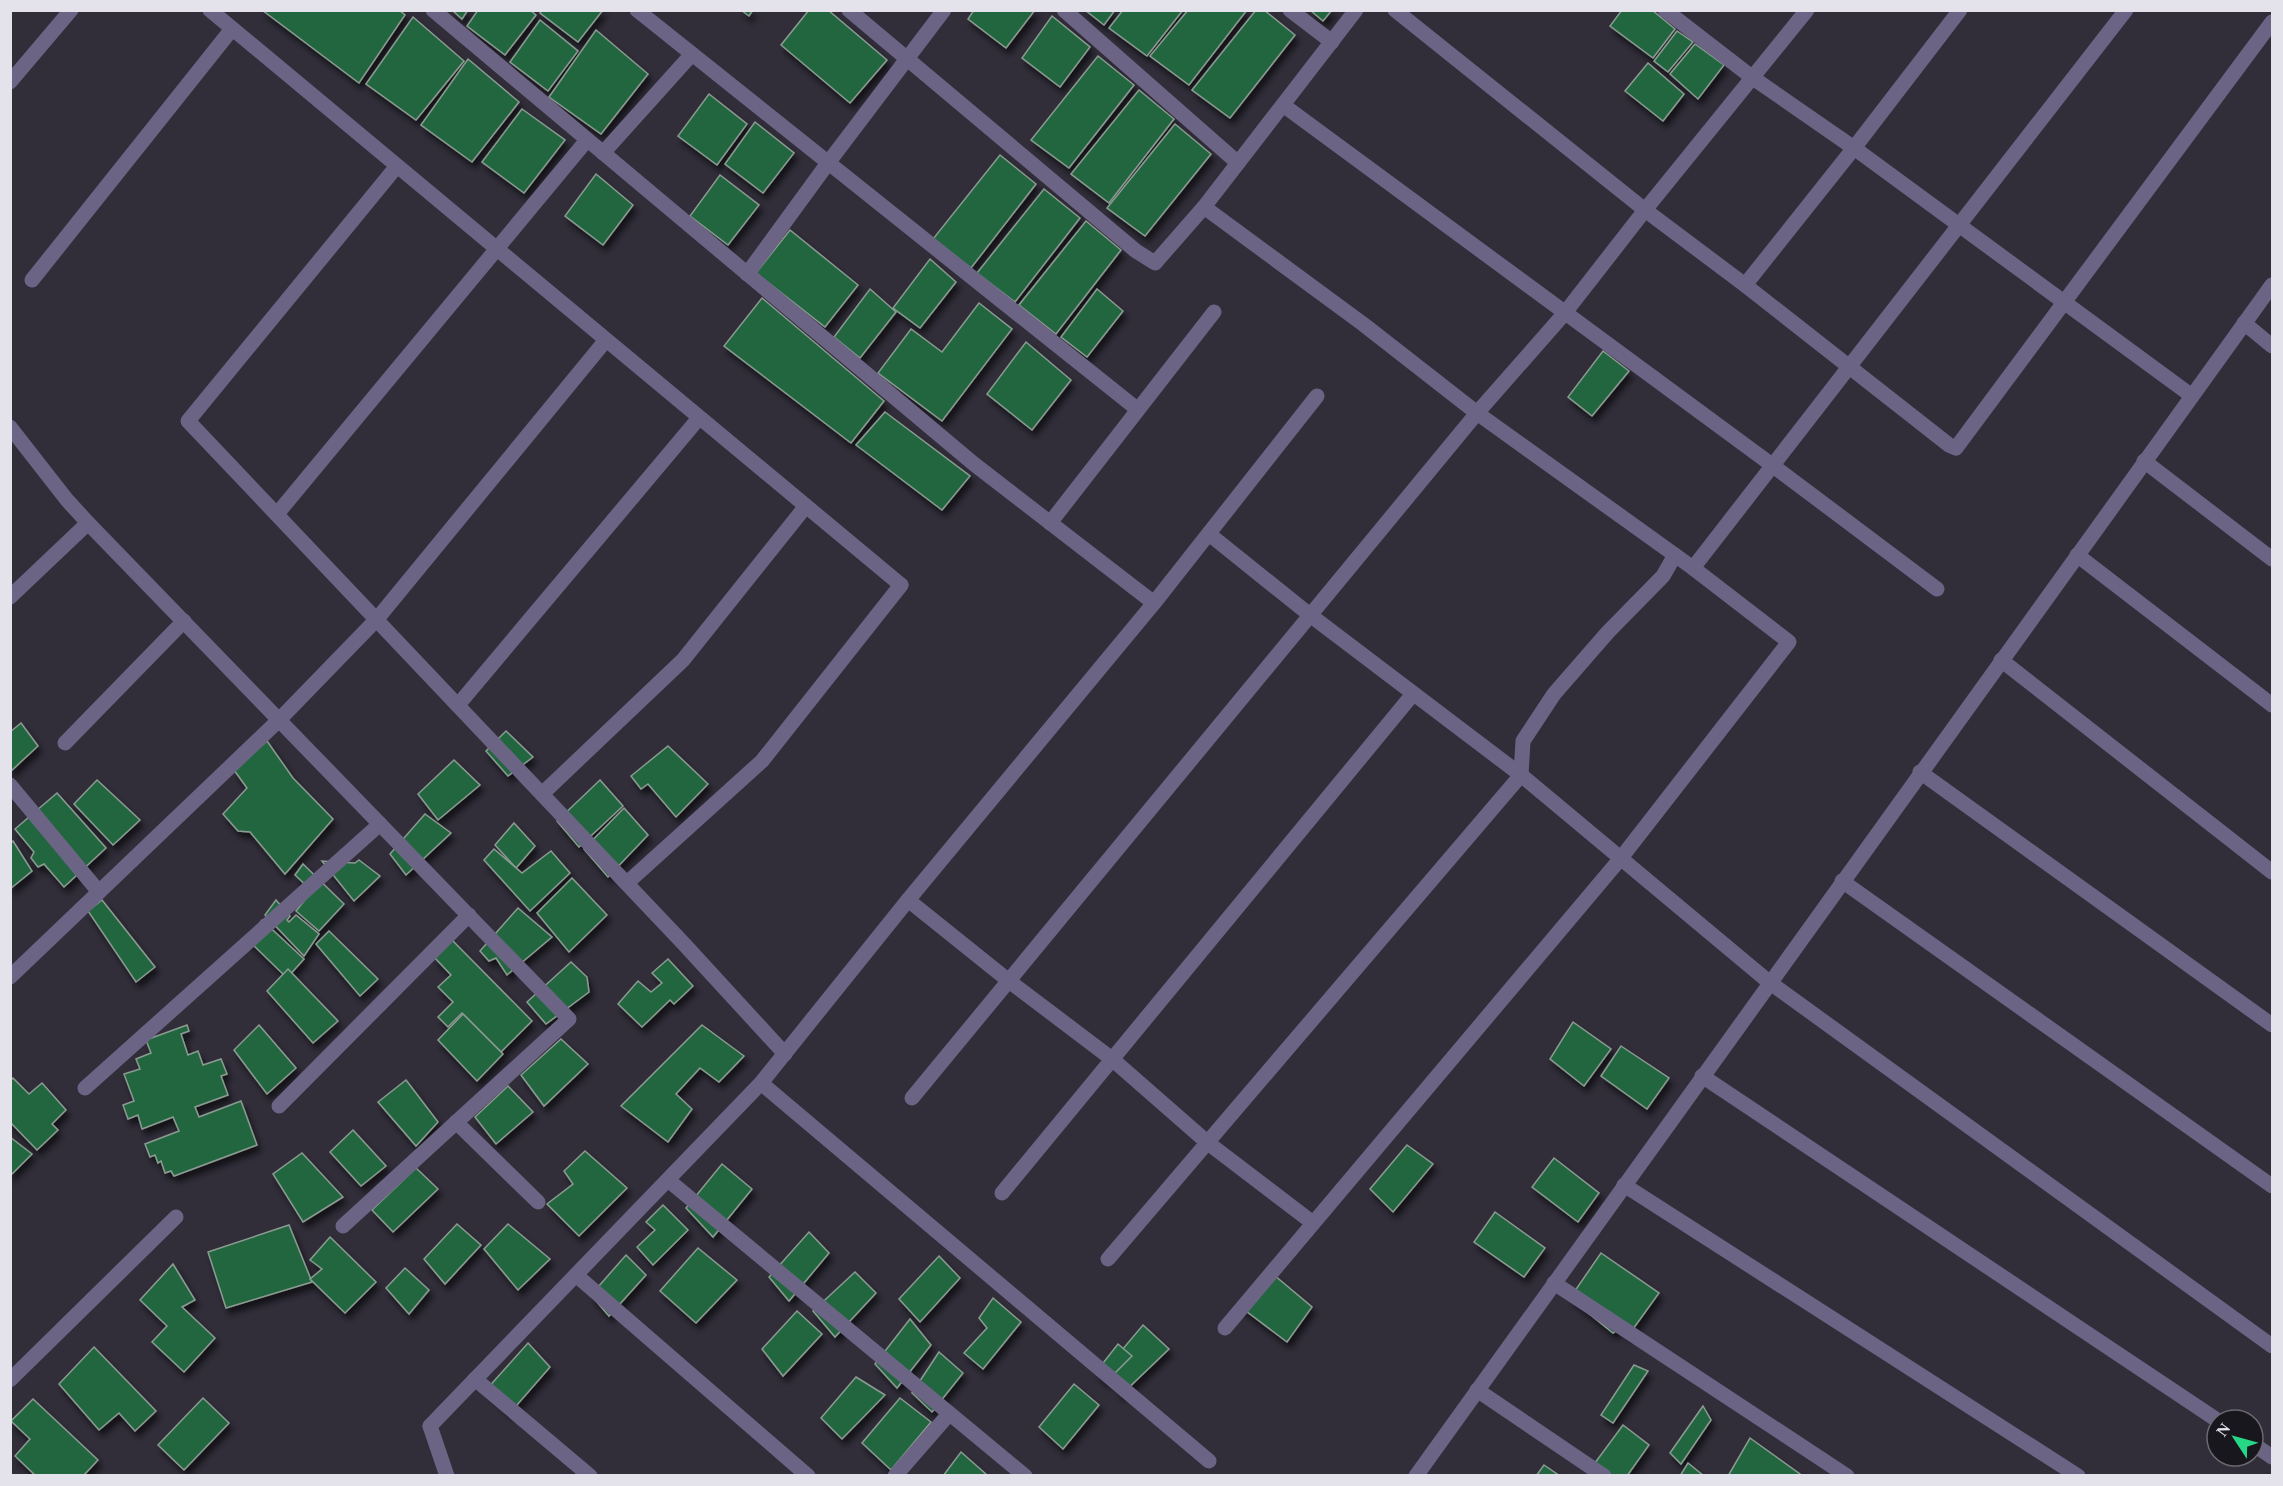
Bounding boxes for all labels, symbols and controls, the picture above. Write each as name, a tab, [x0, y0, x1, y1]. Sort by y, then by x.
north arrow	[2205, 1408, 2265, 1468]
text: N	[2213, 1419, 2234, 1439]

